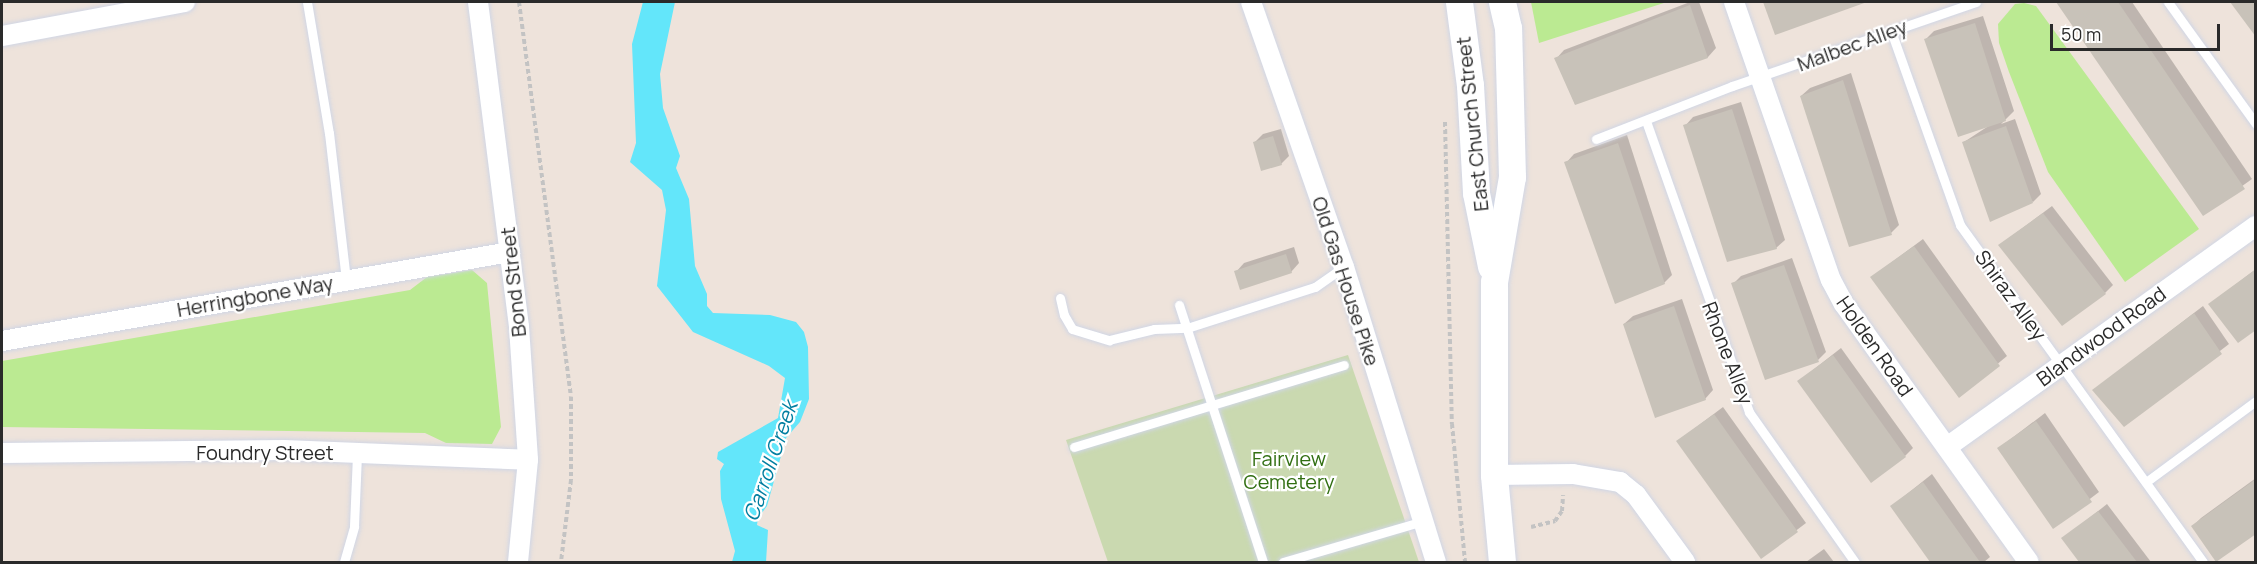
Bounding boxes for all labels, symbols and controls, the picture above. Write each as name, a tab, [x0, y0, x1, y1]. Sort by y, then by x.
scale bar	[2053, 12, 2222, 50]
street label: Malbec Alley	[1794, 14, 1910, 76]
text: 50 m	[2061, 22, 2101, 46]
street label: East Church Street	[1451, 35, 1493, 213]
street label: Old Gas House Pike	[1307, 193, 1385, 369]
street label: Bond Street	[495, 226, 531, 338]
street label: Shiraz Alley	[1970, 245, 2052, 345]
street label: Herringbone Way	[175, 270, 335, 322]
street label: Blandwood Road	[2032, 281, 2170, 391]
street label: Holden Road	[1832, 291, 1918, 401]
street label: Rhone Alley	[1697, 298, 1759, 408]
water label: Carroll Creek	[738, 398, 802, 524]
street label: Foundry Street	[196, 440, 334, 464]
park label: Fairview Cemetery	[1243, 446, 1335, 493]

